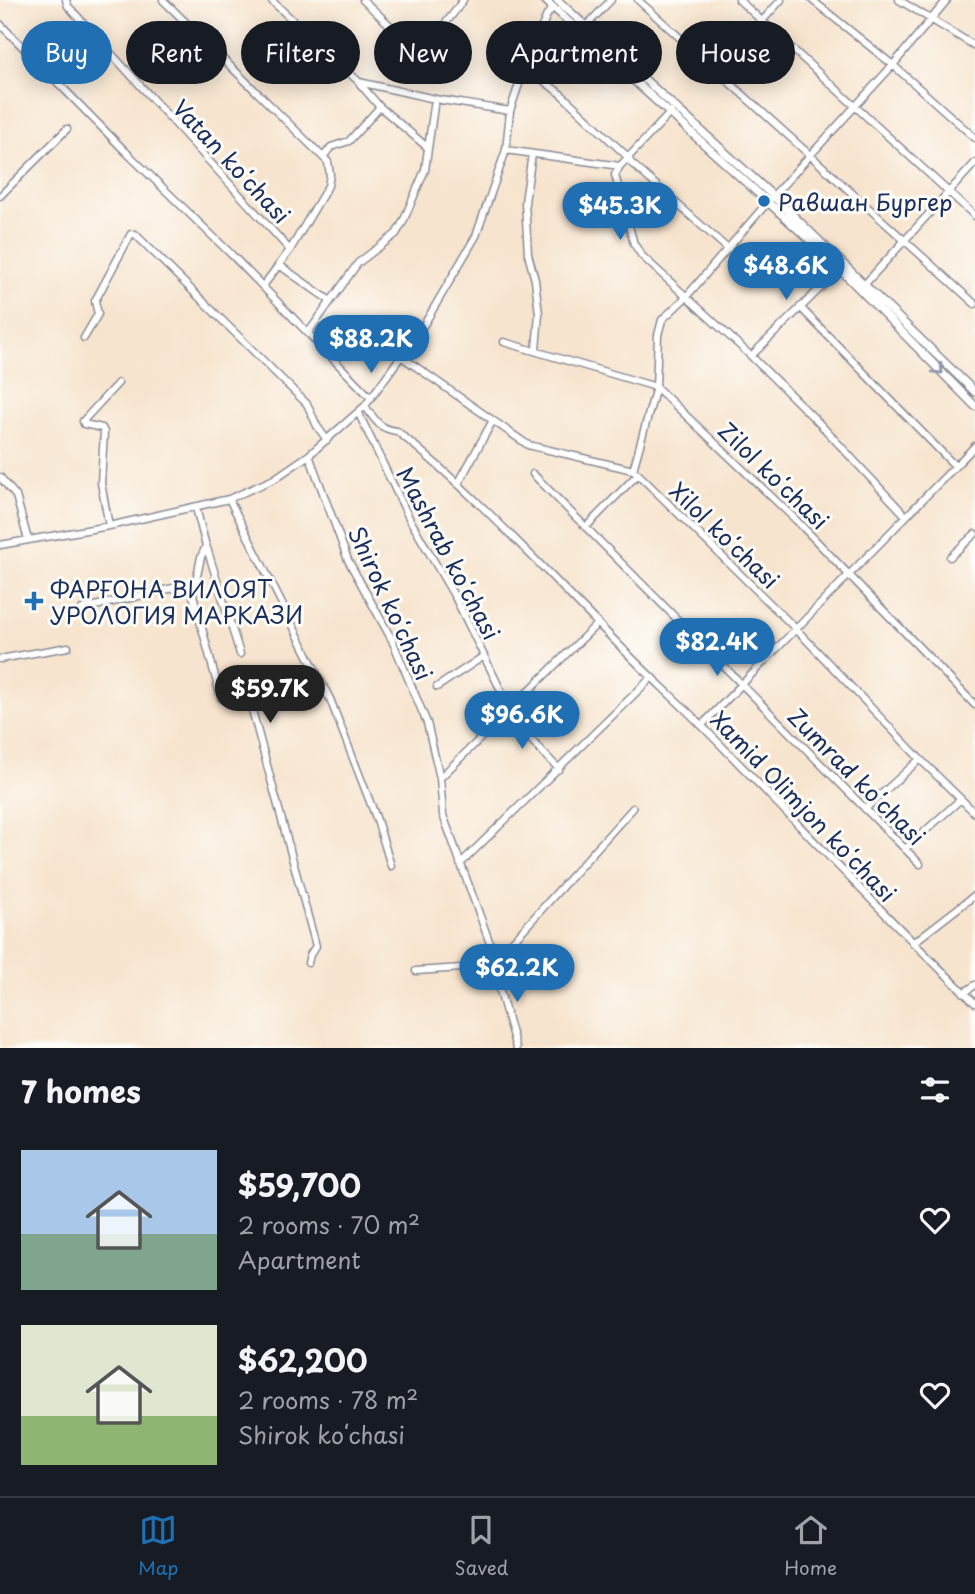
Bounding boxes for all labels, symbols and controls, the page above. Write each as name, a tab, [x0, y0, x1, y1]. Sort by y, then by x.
chip: Buy	[21, 21, 112, 84]
chip: Rent	[126, 21, 227, 84]
chip: Filters	[241, 21, 360, 84]
chip: New	[374, 21, 472, 84]
chip: Apartment	[486, 21, 662, 84]
chip: House	[676, 21, 795, 84]
street label: Vatan koʻchasi	[165, 91, 299, 231]
pin: $45.3K	[563, 182, 677, 242]
place label: Равшан Бургер	[778, 184, 953, 219]
text: $45.3K	[578, 187, 662, 222]
marker: Равшан Бургер	[756, 193, 772, 209]
pin: $48.6K	[729, 243, 843, 302]
text: $48.6K	[744, 247, 828, 282]
pin: $88.2K	[314, 316, 428, 375]
text: $88.2K	[329, 320, 413, 355]
one-way arrow	[931, 361, 944, 374]
street label: Zilol koʻchasi	[711, 413, 837, 537]
street label: Mashrab koʻchasi	[388, 460, 510, 646]
street label: Xilol koʻchasi	[662, 474, 788, 596]
street label: Shirok koʻchasi	[340, 520, 442, 686]
place label: ФАРҒОНА ВИЛОЯТ УРОЛОГИЯ МАРКАЗИ	[50, 571, 303, 632]
marker: ФАРҒОНА ВИЛОЯТ УРОЛОГИЯ МАРКАЗИ	[24, 591, 44, 611]
pin: $82.4K	[660, 618, 774, 678]
text: $82.4K	[676, 623, 758, 658]
pin: $59.7K	[213, 666, 327, 725]
text: $59.7K	[231, 670, 309, 705]
pin: $96.6K	[465, 692, 579, 751]
text: $96.6K	[480, 696, 564, 731]
street label: Zumrad koʻchasi	[780, 699, 934, 853]
street label: Xamid Olimjon koʻchasi	[703, 702, 905, 910]
pin: $62.2K	[460, 944, 574, 1004]
text: $62.2K	[475, 949, 559, 984]
text: 7 homes	[21, 1068, 141, 1113]
icon: filters	[916, 1071, 954, 1109]
text: $59,700	[238, 1162, 361, 1207]
icon: home	[77, 1178, 161, 1262]
icon: heart	[916, 1201, 954, 1239]
text: 2 rooms · 70 m²	[238, 1207, 420, 1242]
text: Apartment	[238, 1242, 361, 1277]
text: $62,200	[238, 1337, 368, 1382]
icon: home	[77, 1353, 161, 1437]
icon: heart	[916, 1376, 954, 1414]
text: 2 rooms · 78 m²	[238, 1382, 418, 1417]
text: Shirok koʻchasi	[238, 1417, 405, 1452]
tab: Map	[138, 1511, 179, 1581]
tab: Saved	[454, 1511, 508, 1581]
tab: Home	[784, 1511, 837, 1581]

